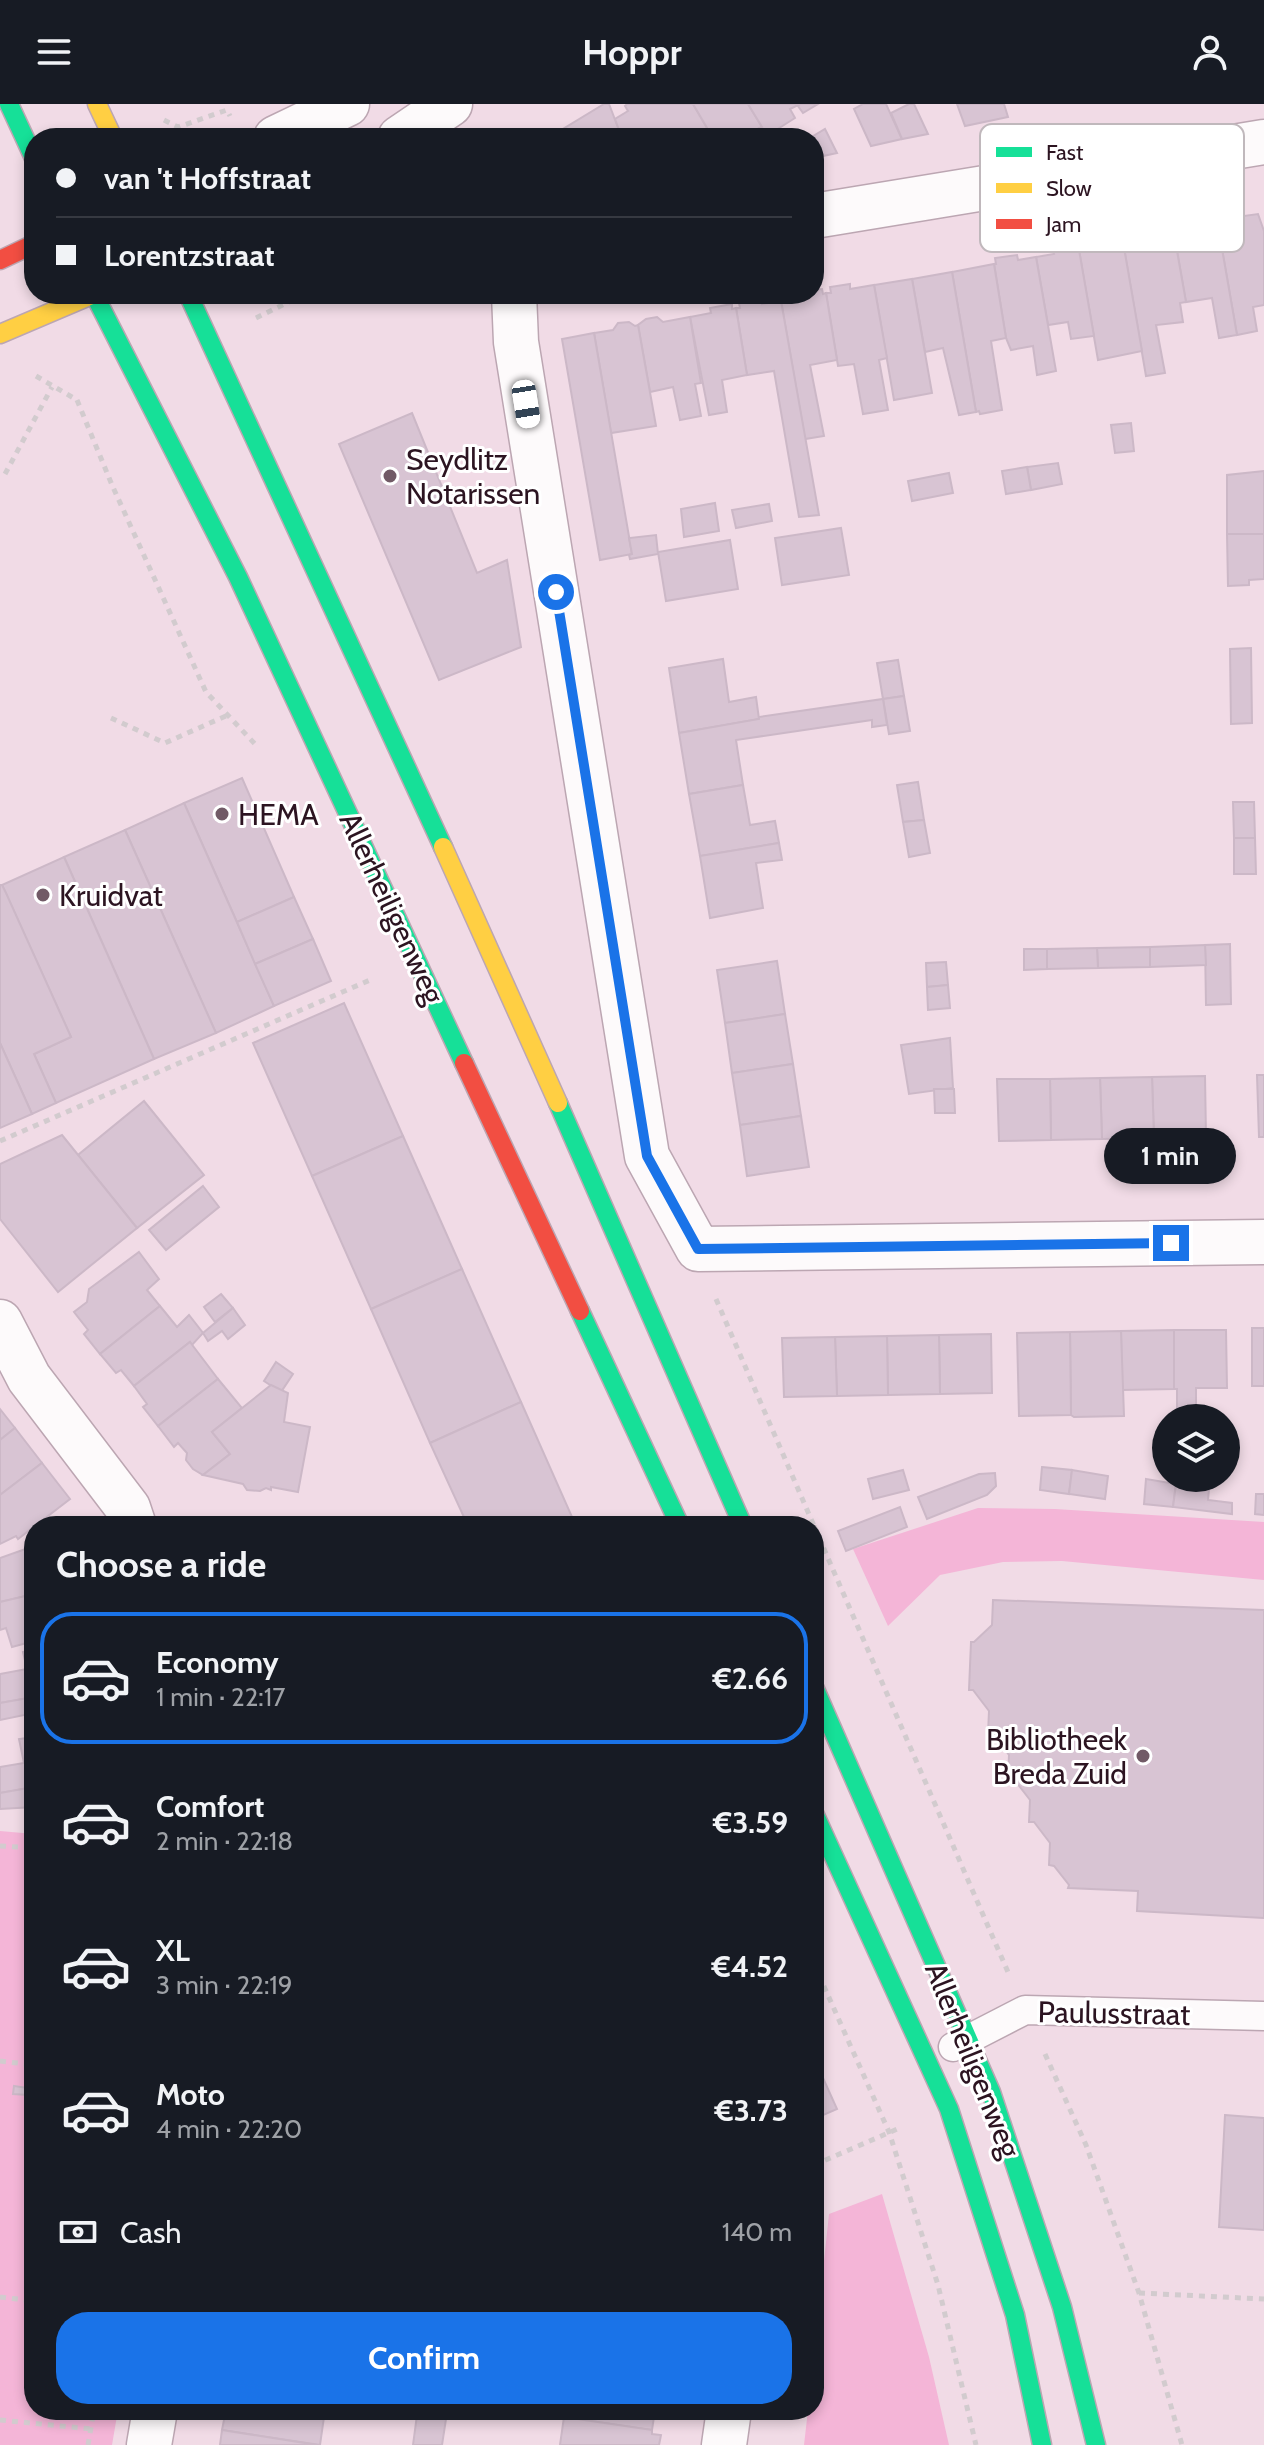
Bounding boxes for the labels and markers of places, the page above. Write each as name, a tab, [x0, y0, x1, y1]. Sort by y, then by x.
place label: Seydlitz Notarissen	[406, 441, 540, 512]
marker: Seydlitz Notarissen	[381, 467, 399, 485]
place label: HEMA	[238, 796, 319, 833]
marker: HEMA	[213, 805, 231, 823]
place label: Kruidvat	[59, 877, 163, 914]
marker: Kruidvat	[34, 886, 52, 904]
place label: Bibliotheek Breda Zuid	[986, 1721, 1128, 1792]
marker: Bibliotheek Breda Zuid	[1134, 1747, 1152, 1765]

